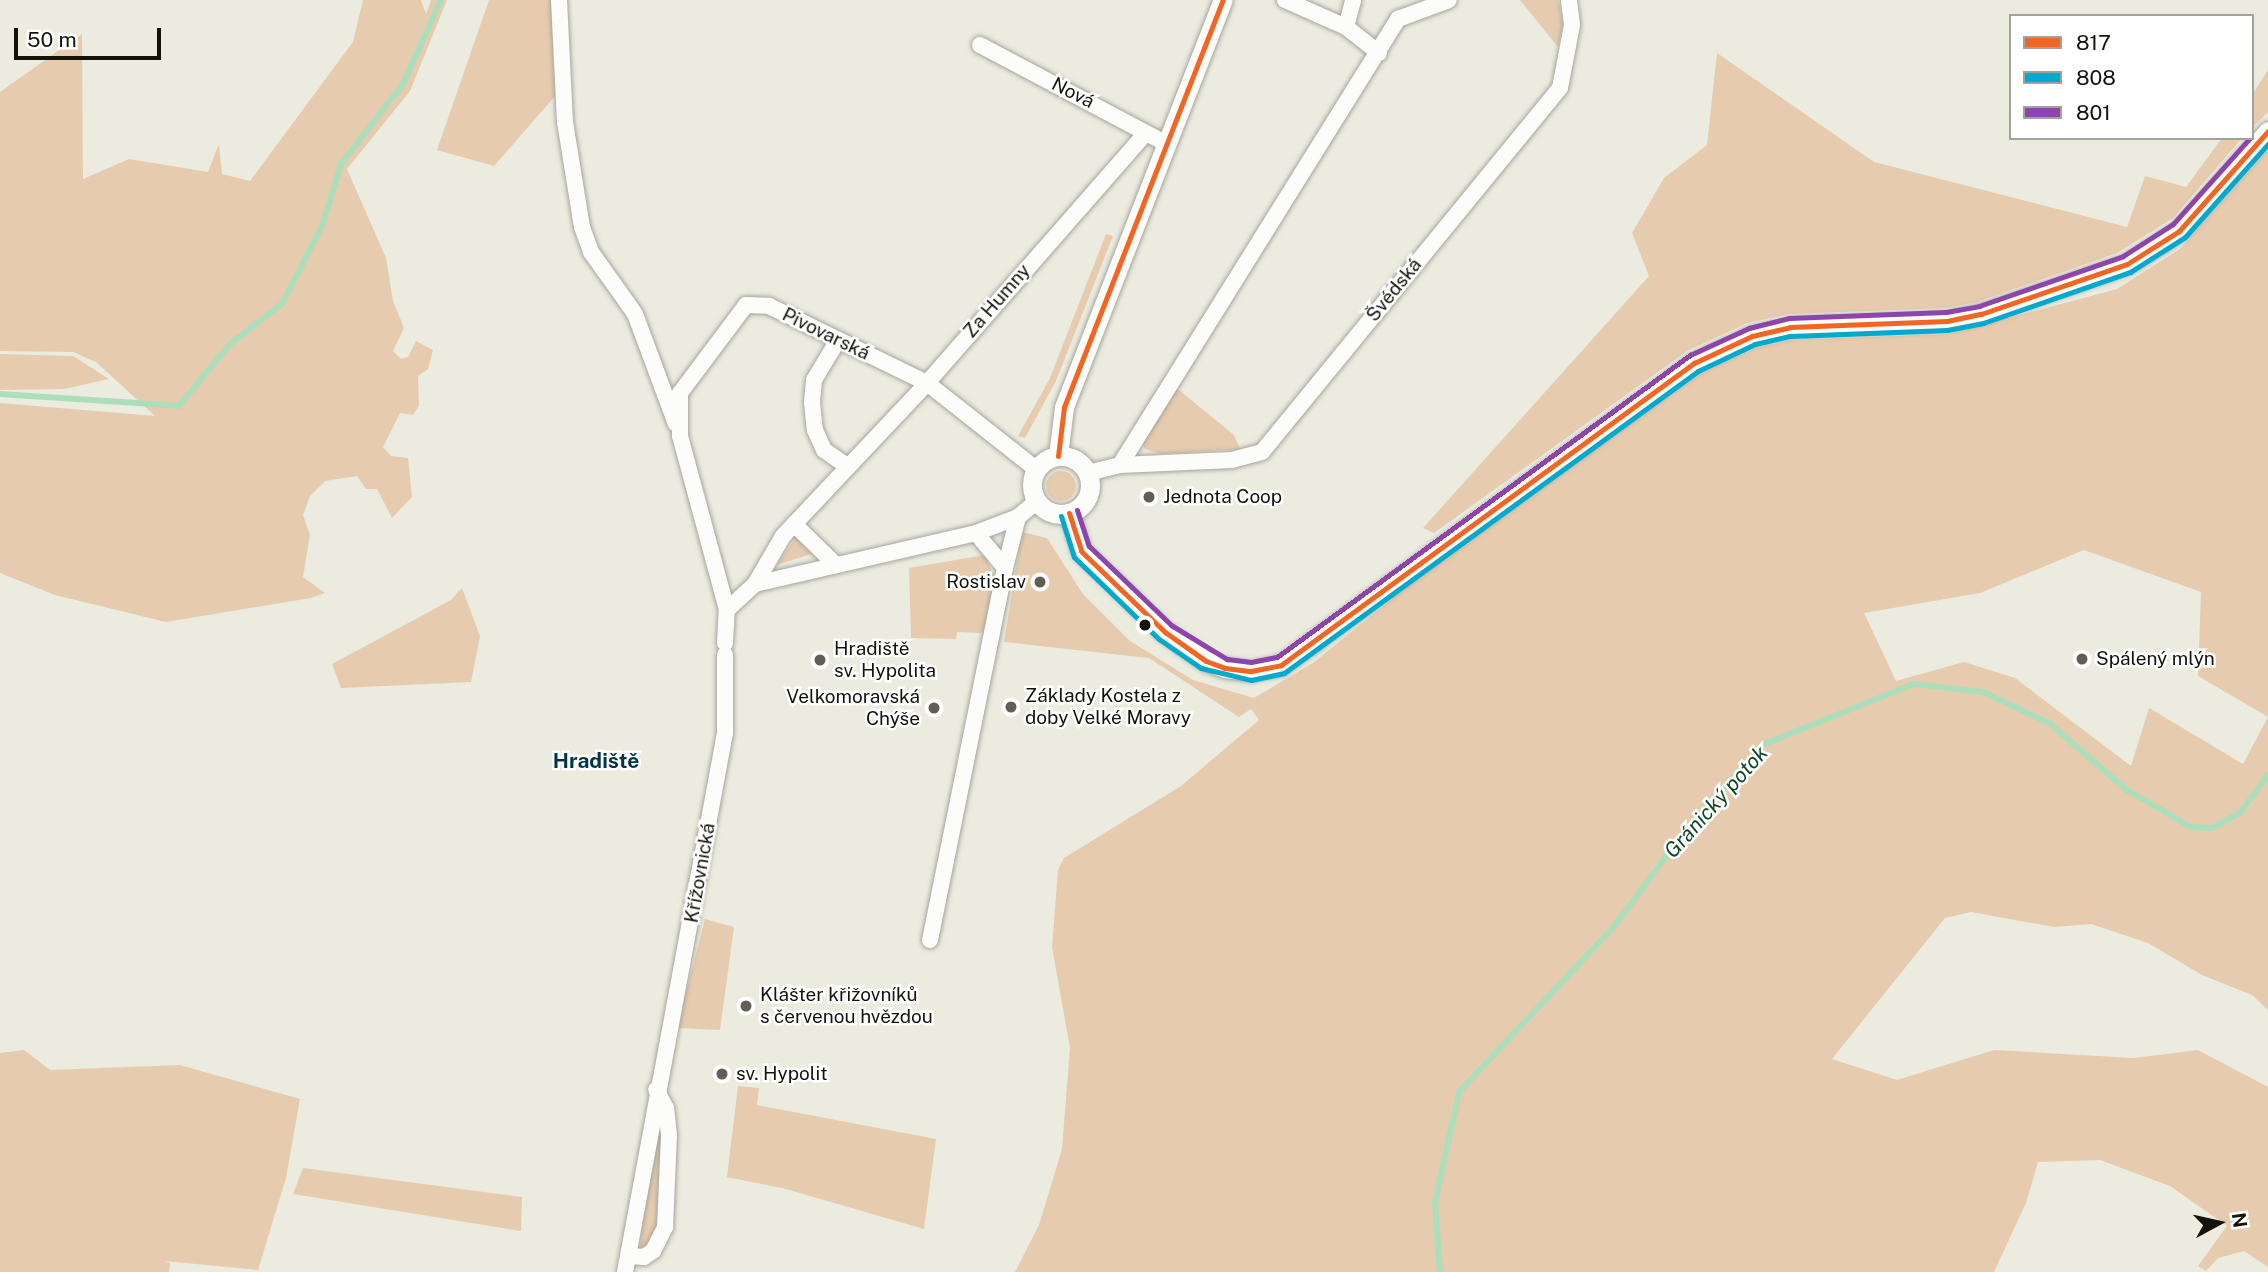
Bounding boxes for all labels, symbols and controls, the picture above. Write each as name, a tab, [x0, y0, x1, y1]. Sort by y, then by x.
scale bar	[18, 14, 164, 58]
legend	[2009, 14, 2254, 140]
text: 50 m	[27, 27, 77, 52]
text: 817	[2076, 30, 2111, 55]
text: 808	[2076, 65, 2116, 90]
street label: Nová	[1048, 73, 1098, 113]
text: 801	[2076, 100, 2111, 125]
street label: Švédská	[1362, 254, 1426, 326]
street label: Za Humny	[959, 259, 1035, 343]
street label: Pivovarská	[779, 303, 873, 365]
place label: Jednota Coop	[1163, 486, 1282, 508]
marker: Jednota Coop	[1141, 489, 1157, 505]
place label: Rostislav	[946, 571, 1026, 593]
marker: Rostislav	[1032, 574, 1048, 590]
unlabelled marker	[1138, 618, 1152, 632]
place label: Hradiště sv. Hypolita	[834, 638, 936, 682]
place label: Spálený mlýn	[2096, 648, 2215, 670]
marker: Spálený mlýn	[2074, 651, 2090, 667]
marker: Hradiště sv. Hypolita	[812, 652, 828, 668]
place label: Základy Kostela z doby Velké Moravy	[1025, 685, 1192, 729]
place label: Velkomoravská Chýše	[786, 686, 920, 730]
marker: Základy Kostela z doby Velké Moravy	[1003, 699, 1019, 715]
marker: Velkomoravská Chýše	[926, 700, 942, 716]
water label: Gránický potok	[1659, 741, 1773, 863]
district label: Hradiště	[553, 748, 639, 774]
street label: Křížovnická	[680, 821, 720, 925]
place label: Klášter křižovníků s červenou hvězdou	[760, 984, 933, 1028]
marker: Klášter křižovníků s červenou hvězdou	[738, 998, 754, 1014]
place label: sv. Hypolit	[736, 1063, 828, 1085]
marker: sv. Hypolit	[714, 1066, 730, 1082]
north arrow	[2184, 1188, 2254, 1258]
text: N	[2228, 1211, 2252, 1229]

